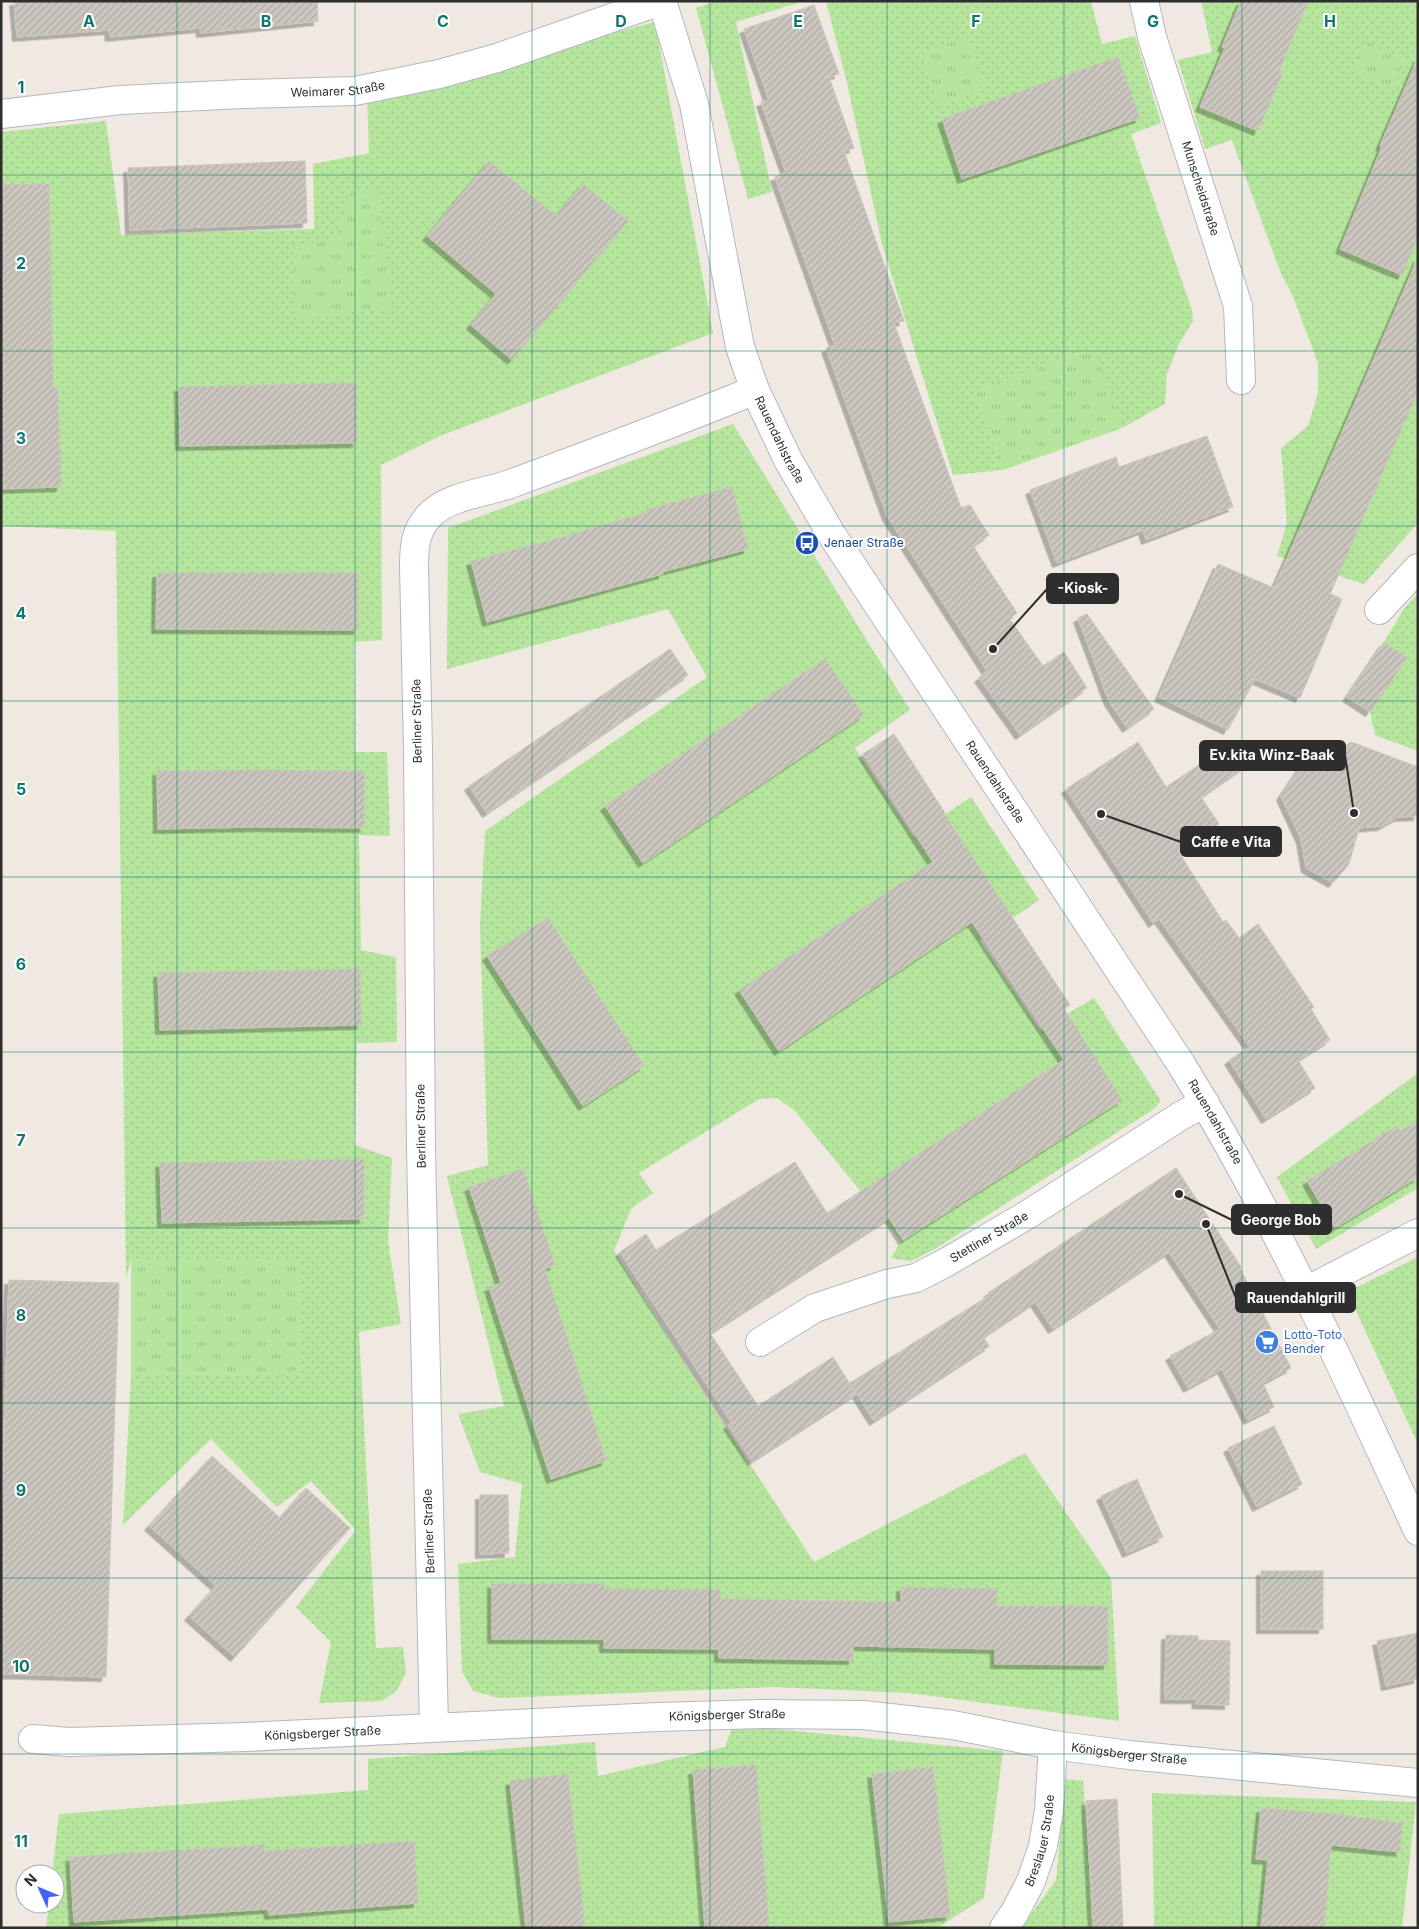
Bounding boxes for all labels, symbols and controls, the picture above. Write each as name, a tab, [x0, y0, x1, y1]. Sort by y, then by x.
text: A	[83, 11, 95, 31]
text: B	[261, 11, 271, 31]
text: C	[437, 11, 449, 31]
text: D	[615, 11, 627, 31]
text: E	[793, 11, 803, 31]
text: F	[971, 11, 981, 31]
text: G	[1147, 11, 1159, 31]
text: H	[1324, 11, 1336, 31]
text: 1	[18, 77, 24, 97]
street label: Weimarer Straße	[290, 77, 386, 100]
street label: Munscheidstraße	[1179, 139, 1223, 238]
text: 2	[16, 253, 26, 273]
street label: Rauendahlstraße	[752, 393, 808, 486]
text: 3	[16, 428, 26, 448]
bus stop icon: Jenaer Straße	[794, 530, 820, 556]
place label: Jenaer Straße	[824, 535, 904, 550]
callout: -Kiosk-	[1047, 574, 1118, 603]
text: -Kiosk-	[1058, 579, 1108, 596]
text: 4	[16, 603, 27, 623]
street label: Berliner Straße	[408, 679, 425, 763]
street label: Rauendahlstraße	[963, 738, 1028, 826]
callout: Ev.kita Winz-Baak	[1200, 741, 1345, 770]
text: Ev.kita Winz-Baak	[1210, 746, 1335, 763]
text: 5	[16, 779, 26, 799]
callout: Caffe e Vita	[1181, 827, 1281, 856]
text: Caffe e Vita	[1191, 833, 1271, 850]
text: 6	[16, 954, 26, 974]
street label: Rauendahlstraße	[1185, 1076, 1246, 1167]
street label: Berliner Straße	[412, 1084, 429, 1168]
text: 7	[16, 1130, 26, 1150]
callout: George Bob	[1232, 1205, 1331, 1234]
street label: Stettiner Straße	[947, 1208, 1031, 1265]
text: George Bob	[1241, 1211, 1321, 1228]
callout: Rauendahlgrill	[1236, 1283, 1355, 1312]
text: Rauendahlgrill	[1247, 1289, 1345, 1306]
text: 8	[16, 1305, 26, 1325]
place label: Lotto-Toto Bender	[1284, 1327, 1342, 1356]
supermarket icon: Lotto-Toto Bender	[1254, 1329, 1280, 1355]
text: 9	[16, 1480, 26, 1500]
street label: Berliner Straße	[420, 1488, 437, 1574]
text: 10	[12, 1656, 30, 1676]
street label: Königsberger Straße	[669, 1706, 786, 1724]
street label: Königsberger Straße	[264, 1722, 381, 1743]
street label: Königsberger Straße	[1070, 1739, 1188, 1768]
street label: Breslauer Straße	[1021, 1794, 1057, 1889]
text: 11	[14, 1831, 28, 1851]
north arrow	[15, 1864, 65, 1914]
text: N	[20, 1870, 40, 1889]

